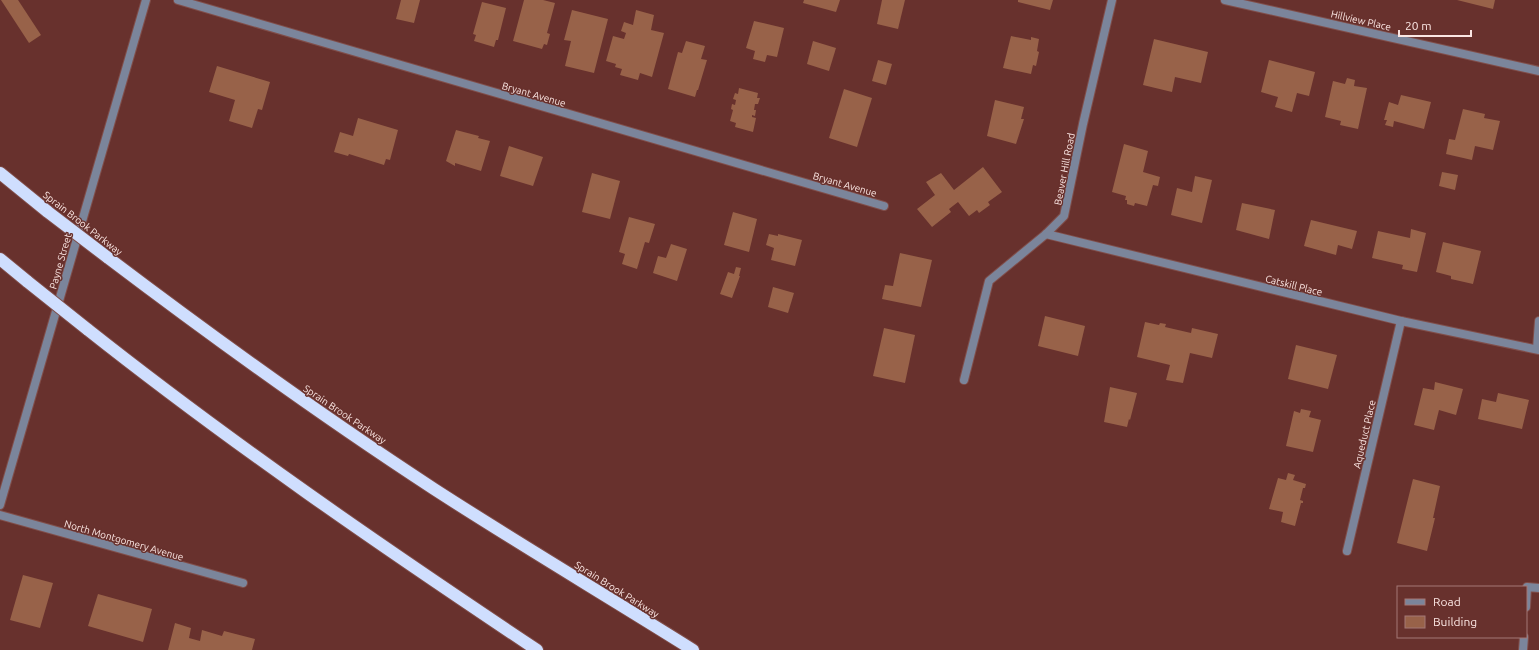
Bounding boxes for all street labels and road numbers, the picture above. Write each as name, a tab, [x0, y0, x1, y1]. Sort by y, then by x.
street label: Hillview Place	[1330, 8, 1392, 33]
street label: Bryant Avenue	[501, 80, 567, 109]
street label: Beaver Hill Road	[1052, 132, 1077, 206]
street label: Bryant Avenue	[812, 170, 878, 199]
street label: Sprain Brook Parkway	[41, 189, 125, 258]
street label: Payne Street	[47, 232, 74, 290]
street label: Catskill Place	[1264, 273, 1324, 298]
street label: Sprain Brook Parkway	[301, 383, 388, 446]
street label: Aqueduct Place	[1351, 399, 1378, 469]
street label: North Montgomery Avenue	[63, 518, 185, 563]
street label: Sprain Brook Parkway	[573, 559, 661, 620]

